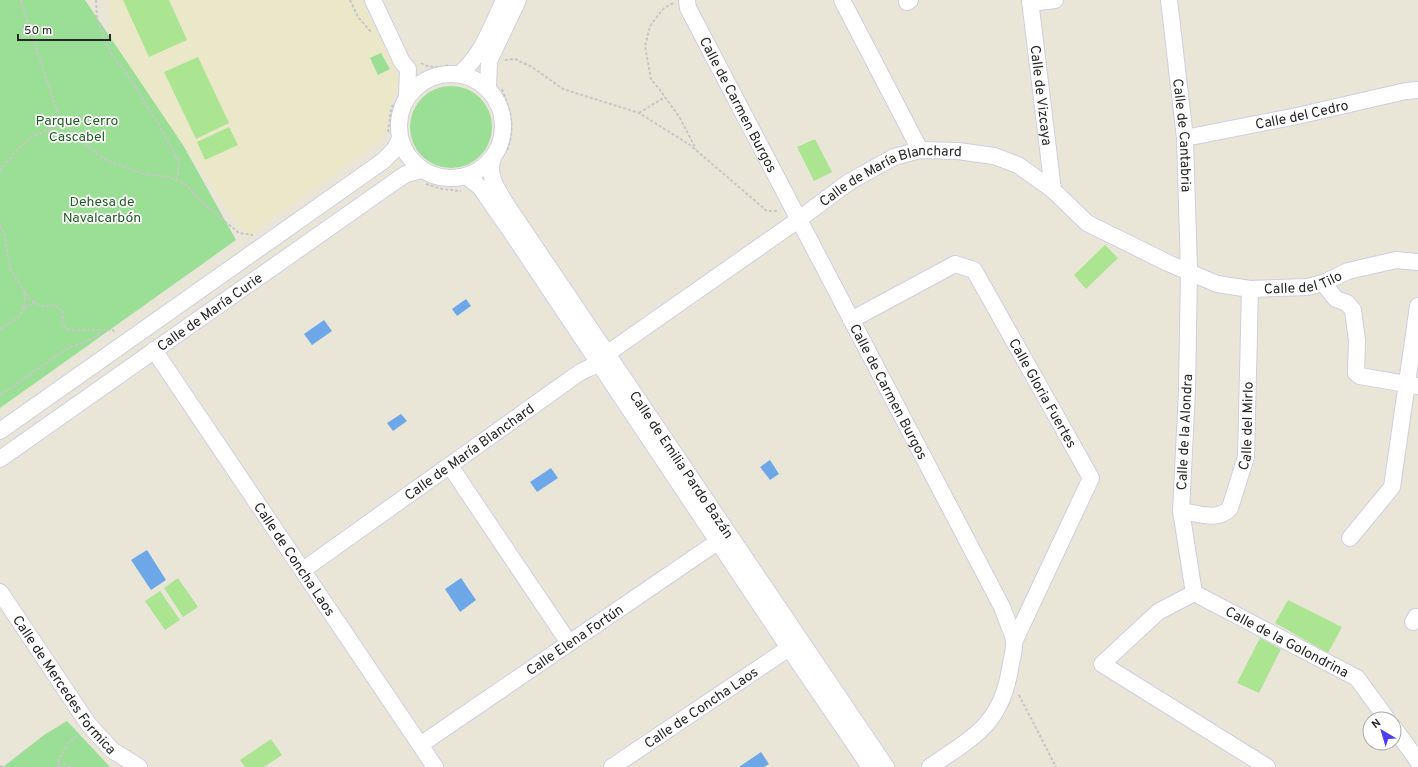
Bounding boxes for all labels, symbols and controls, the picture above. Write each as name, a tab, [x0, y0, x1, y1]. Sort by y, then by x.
scale bar	[18, 16, 110, 42]
text: 50 m	[24, 23, 52, 39]
street label: Calle de Carmen Burgos	[695, 35, 780, 176]
street label: Calle de Vizcaya	[1026, 44, 1055, 147]
street label: Calle de Cantabria	[1168, 78, 1194, 193]
street label: Calle del Cedro	[1254, 97, 1350, 134]
park label: Parque Cerro Cascabel	[36, 113, 119, 146]
street label: Calle de María Blanchard	[817, 143, 962, 211]
park label: Dehesa de Navalcarbón	[63, 194, 141, 227]
street label: Calle del Tilo	[1264, 268, 1345, 299]
street label: Calle de María Curie	[154, 270, 266, 356]
street label: Calle de Carmen Burgos	[845, 321, 930, 463]
street label: Calle Gloria Fuertes	[1004, 336, 1079, 451]
street label: Calle de la Alondra	[1174, 373, 1197, 491]
street label: Calle del Mirlo	[1235, 381, 1258, 473]
street label: Calle de Emilia Pardo Bazán	[625, 388, 736, 542]
street label: Calle de María Blanchard	[402, 401, 538, 505]
street label: Calle de Concha Laos	[249, 500, 338, 620]
street label: Calle Elena Fortún	[523, 602, 627, 680]
street label: Calle de la Golondrina	[1222, 604, 1351, 682]
street label: Calle de Mercedes Formica	[8, 613, 119, 759]
street label: Calle de Concha Laos	[641, 664, 762, 753]
north arrow	[1362, 711, 1402, 751]
text: N	[1369, 716, 1384, 732]

